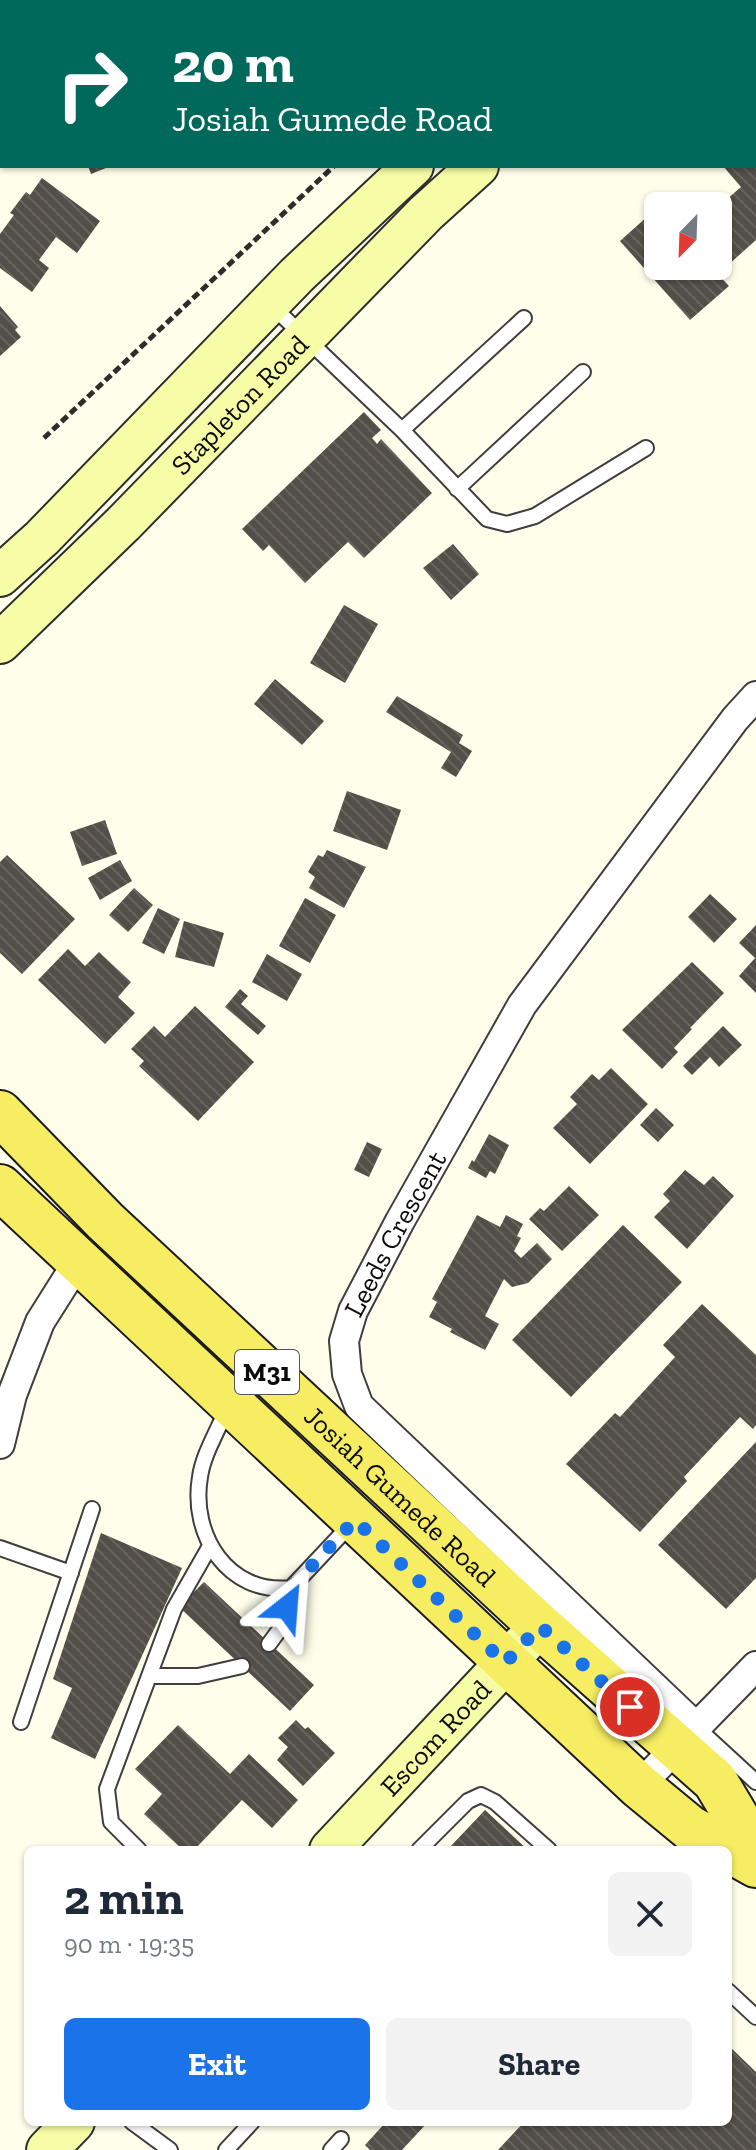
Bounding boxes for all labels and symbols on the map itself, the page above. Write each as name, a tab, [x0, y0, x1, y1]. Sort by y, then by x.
north arrow	[644, 192, 732, 280]
street label: Stapleton Road	[164, 328, 315, 481]
street label: Leeds Crescent	[337, 1144, 453, 1322]
road number: M31	[235, 1350, 299, 1394]
street label: Josiah Gumede Road	[298, 1399, 503, 1593]
position arrow	[245, 1565, 329, 1649]
street label: Escom Road	[373, 1673, 498, 1802]
pin	[596, 1673, 664, 1741]

